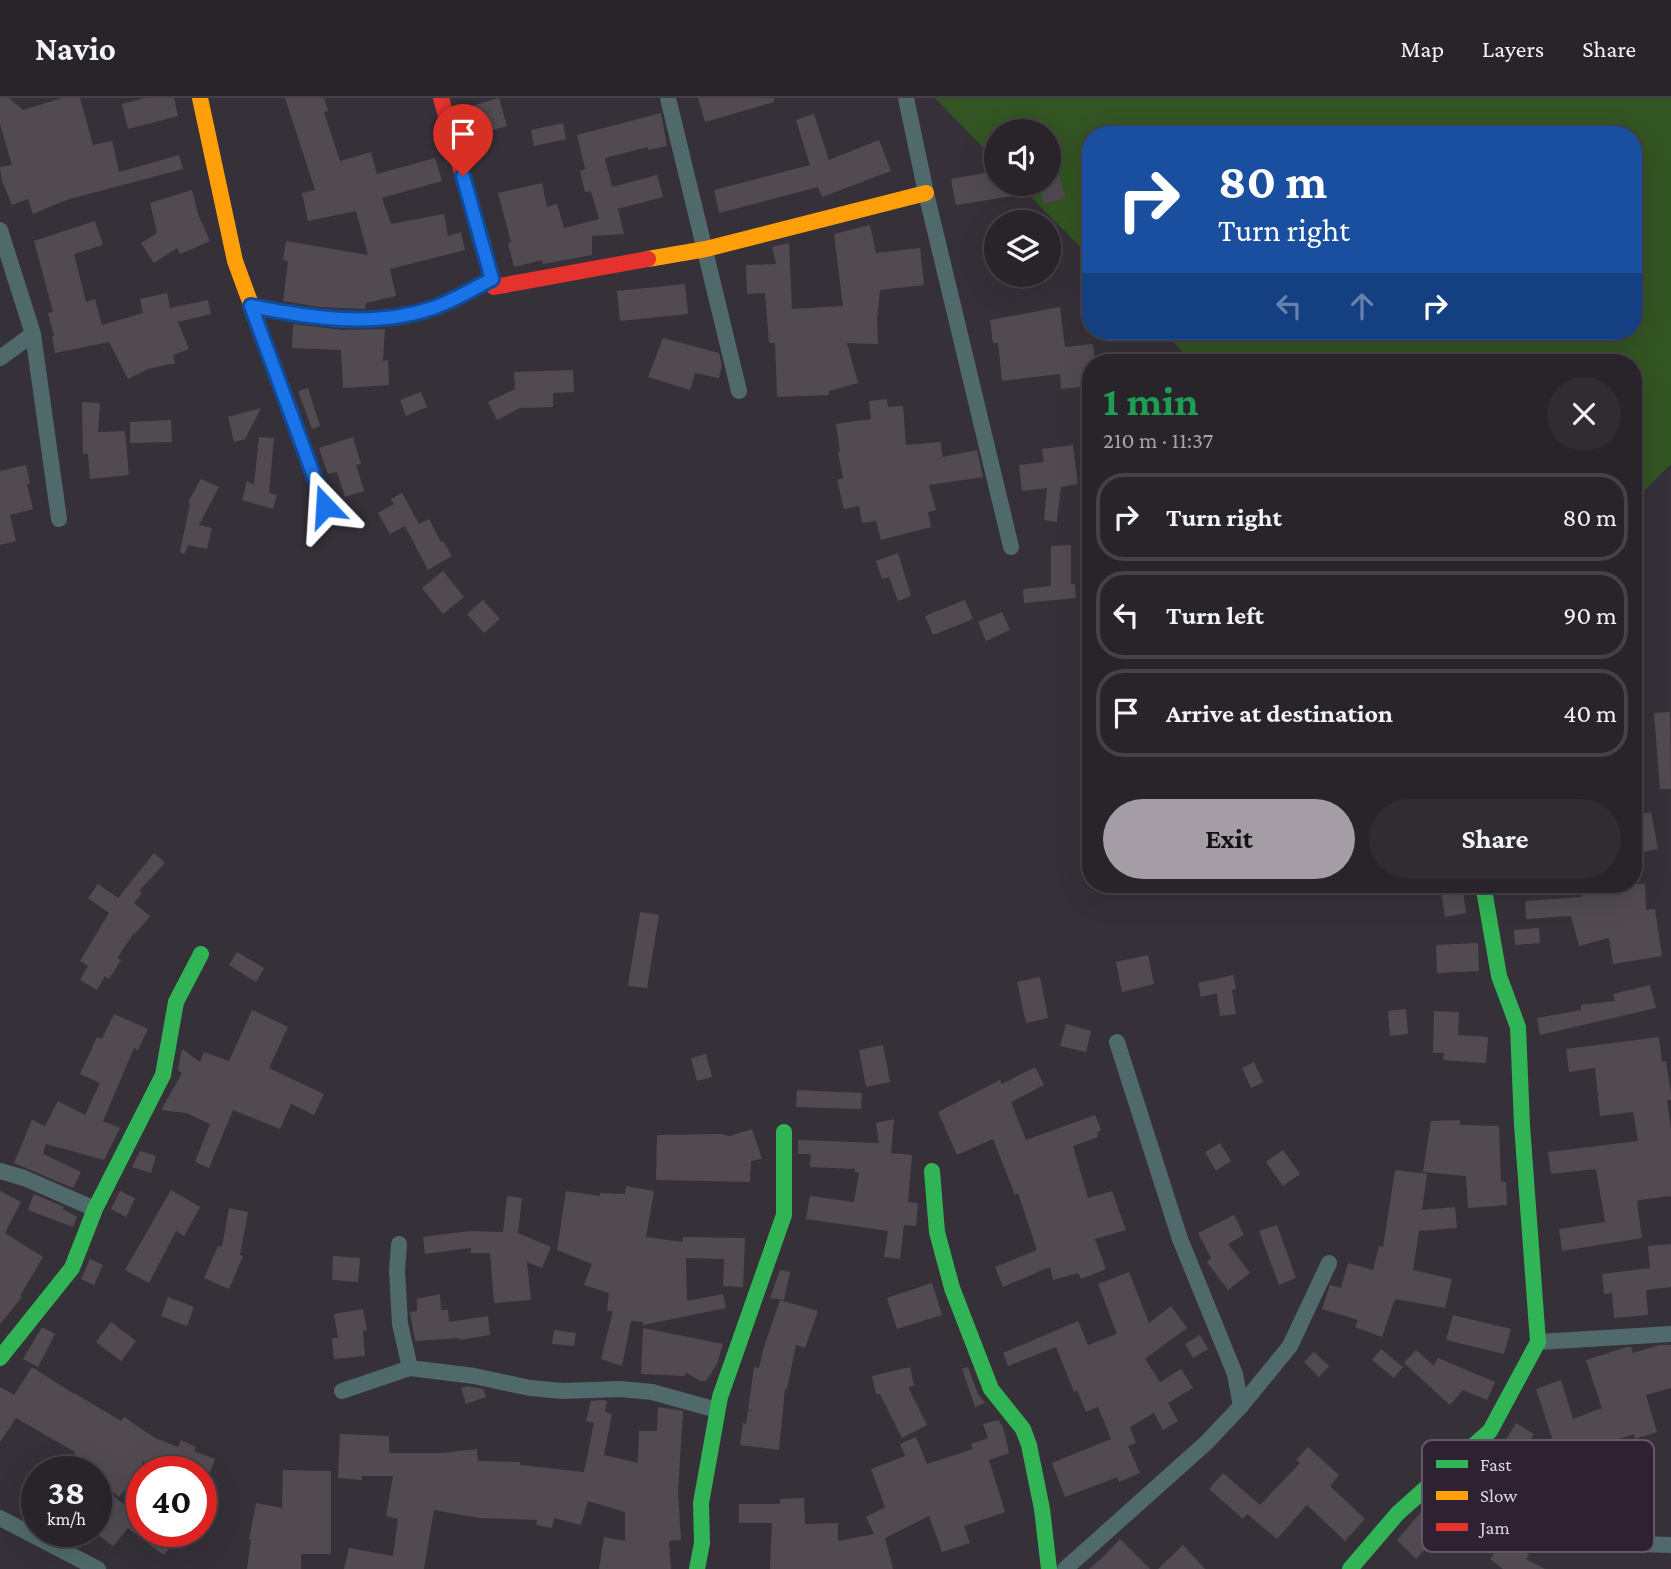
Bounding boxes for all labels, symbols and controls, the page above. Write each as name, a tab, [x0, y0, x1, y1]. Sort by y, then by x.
text: Navio	[35, 30, 116, 67]
text: Map	[1400, 35, 1444, 62]
text: Layers	[1482, 35, 1544, 62]
text: Share	[1582, 35, 1636, 62]
pin	[433, 104, 493, 176]
icon: arrive	[444, 115, 482, 153]
map controls	[984, 119, 1061, 287]
button: sound	[984, 119, 1061, 196]
icon: right	[1103, 154, 1194, 245]
text: 80 m	[1218, 154, 1327, 209]
button: layers	[984, 210, 1061, 287]
text: Turn right	[1218, 212, 1350, 248]
icon: left	[1270, 287, 1308, 325]
icon: ahead	[1343, 287, 1381, 325]
icon: right	[1416, 287, 1454, 325]
text: 1 min	[1103, 377, 1199, 424]
button: close	[1547, 377, 1621, 451]
text: 210 m · 11:37	[1103, 427, 1213, 453]
position arrow	[288, 469, 362, 543]
icon: right	[1107, 498, 1145, 536]
text: Turn right	[1166, 503, 1282, 532]
text: 80 m	[1563, 503, 1617, 532]
icon: left	[1107, 596, 1145, 634]
text: Turn left	[1166, 601, 1264, 630]
text: 90 m	[1563, 601, 1617, 630]
icon: arrive	[1107, 694, 1145, 732]
text: Arrive at destination	[1166, 699, 1393, 728]
text: 40 m	[1563, 699, 1617, 728]
button: Exit	[1103, 799, 1355, 879]
button: Share	[1369, 799, 1621, 879]
legend	[1422, 1440, 1654, 1552]
text: Fast	[1480, 1454, 1512, 1475]
speed limit sign: 40	[126, 1456, 217, 1547]
text: 38	[48, 1473, 85, 1512]
text: Slow	[1480, 1485, 1517, 1506]
text: km/h	[47, 1509, 86, 1529]
text: Jam	[1478, 1517, 1510, 1538]

